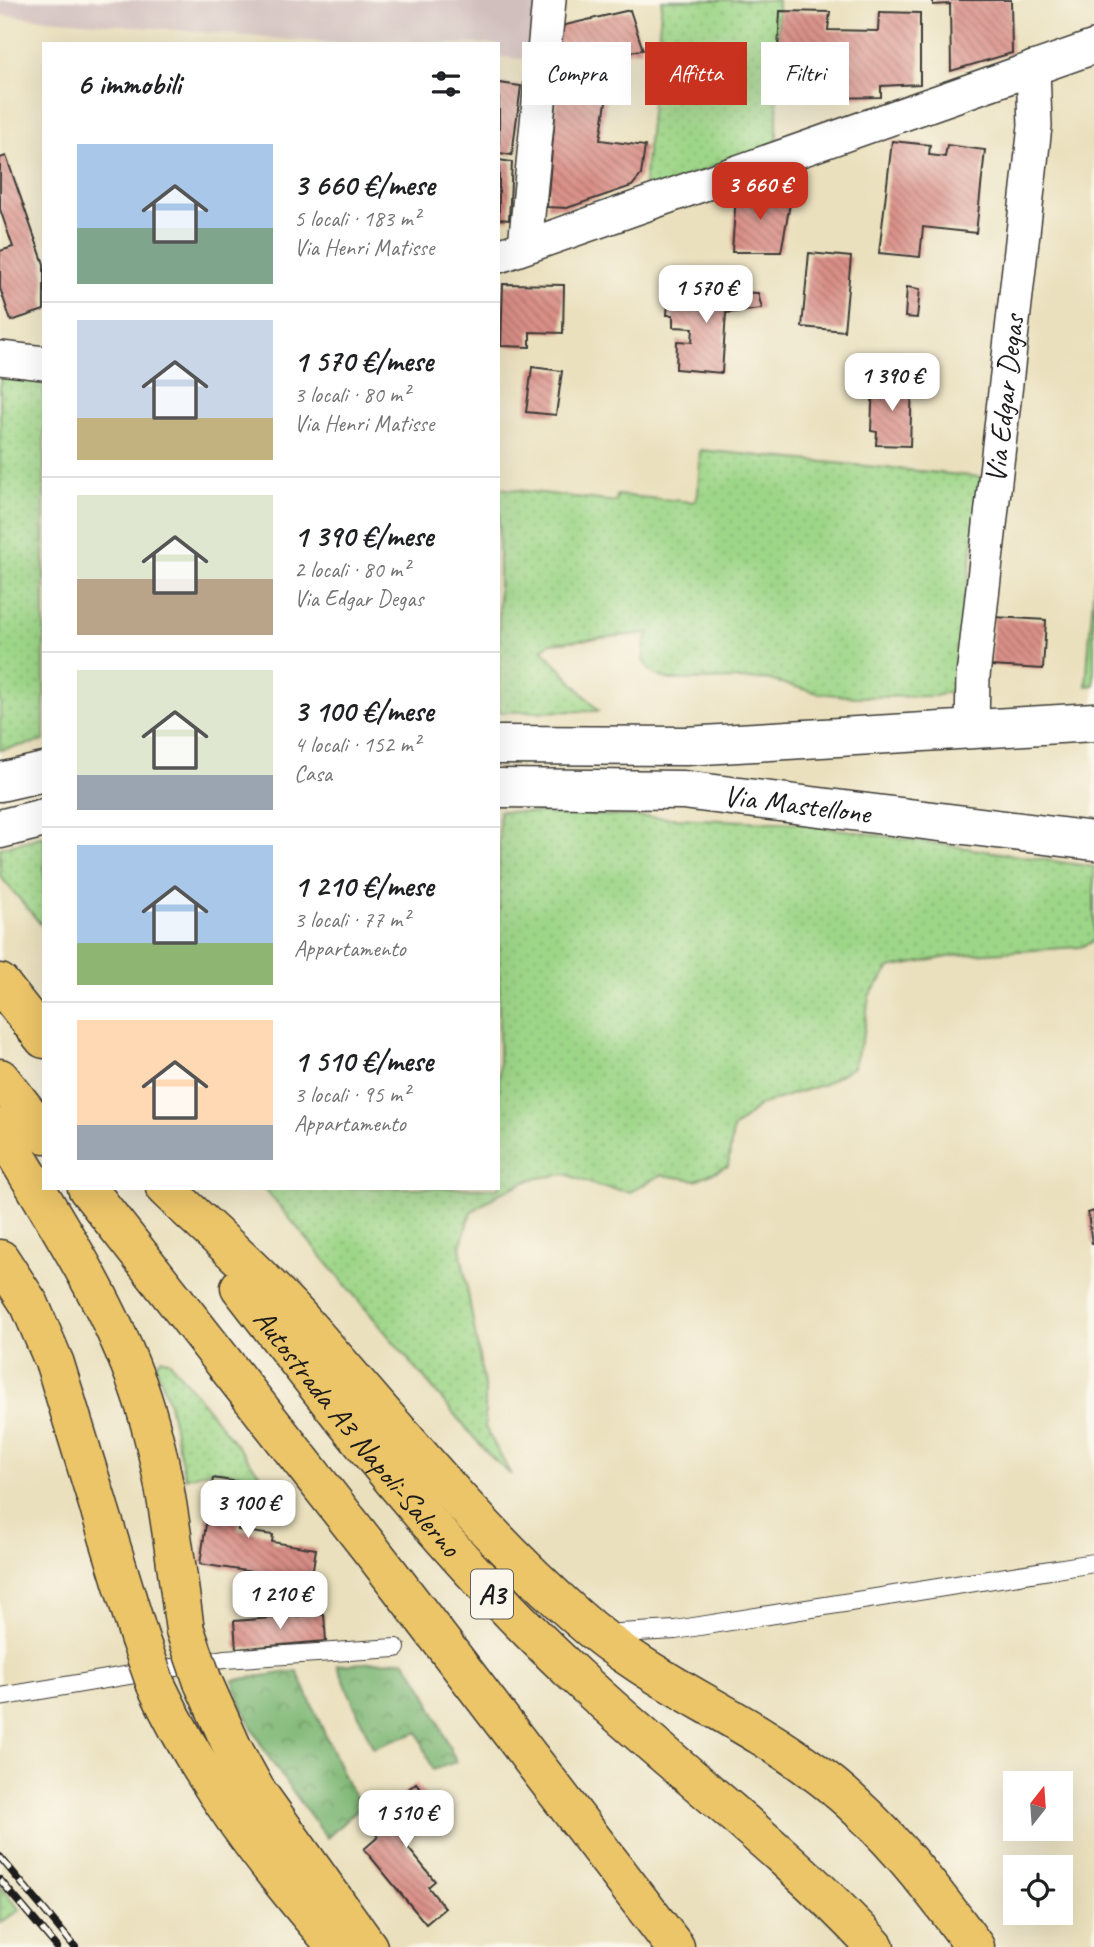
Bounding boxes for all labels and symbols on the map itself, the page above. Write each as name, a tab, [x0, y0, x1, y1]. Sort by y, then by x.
pin: 3 660 €	[695, 162, 825, 222]
pin: 1 570 €	[641, 266, 771, 325]
street label: Via Edgar Degas	[976, 310, 1033, 485]
pin: 1 390 €	[827, 354, 957, 413]
street label: Via Mastellone	[722, 776, 875, 832]
street label: Autostrada A3 Napoli-Salerno	[245, 1301, 470, 1566]
pin: 3 100 €	[183, 1480, 313, 1540]
road number: A3	[471, 1570, 513, 1618]
pin: 1 210 €	[215, 1572, 345, 1631]
north arrow	[1003, 1771, 1073, 1841]
pin: 1 510 €	[341, 1790, 471, 1850]

